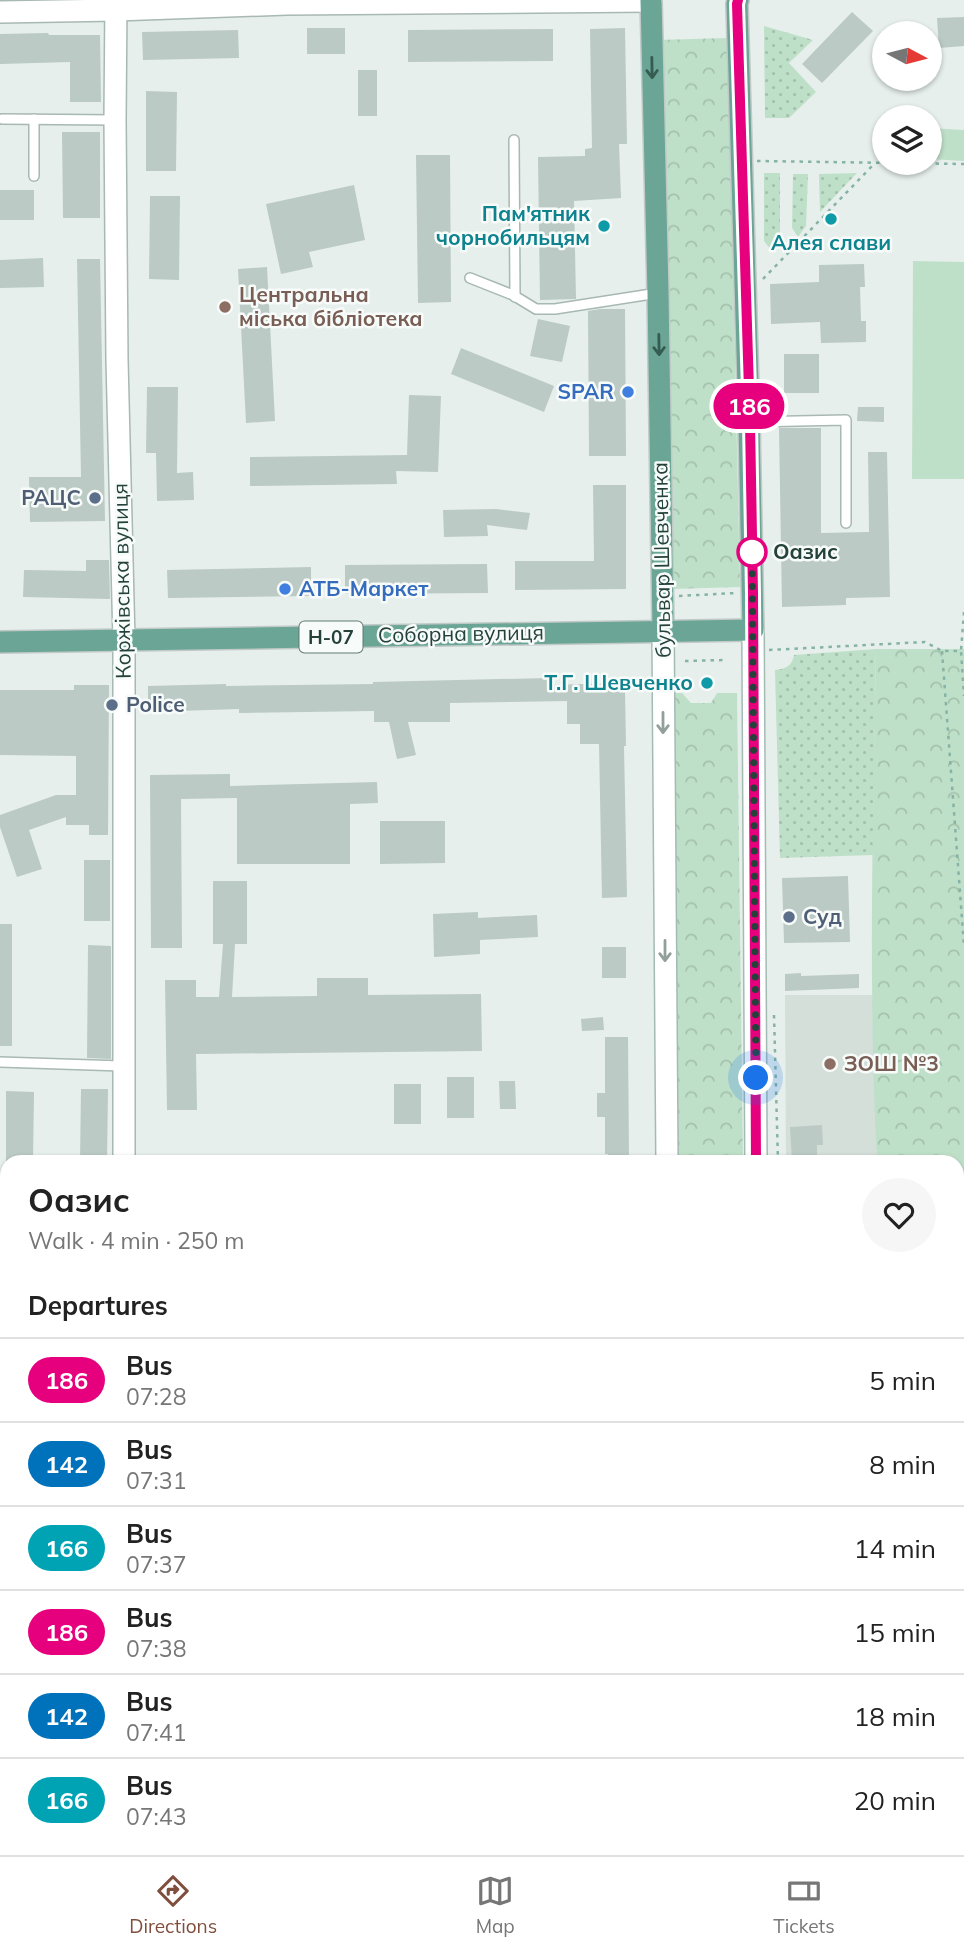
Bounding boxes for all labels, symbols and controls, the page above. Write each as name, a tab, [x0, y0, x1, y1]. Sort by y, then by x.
north arrow	[872, 21, 942, 91]
map controls	[872, 21, 942, 175]
one-way arrow	[646, 56, 659, 79]
button: layers	[872, 105, 942, 175]
place label: Пам'ятник чорнобильцям	[436, 200, 591, 250]
marker: Алея слави	[823, 211, 839, 227]
marker: Пам'ятник чорнобильцям	[596, 218, 612, 234]
place label: Алея слави	[771, 229, 891, 255]
place label: Центральна міська бібліотека	[239, 281, 423, 331]
marker: Центральна міська бібліотека	[217, 299, 233, 315]
one-way arrow	[652, 333, 665, 356]
place label: SPAR	[558, 378, 614, 404]
line badge: 186	[709, 383, 789, 429]
marker: SPAR	[620, 384, 636, 400]
text: 186	[727, 391, 771, 421]
street label: бульвар Шевченка	[646, 462, 676, 658]
street label: Коржівська вулиця	[106, 483, 136, 679]
place label: РАЦС	[21, 484, 81, 510]
marker: РАЦС	[87, 490, 103, 506]
marker: Оазис	[737, 537, 767, 567]
place label: Оазис	[773, 538, 838, 564]
place label: АТБ-Маркет	[299, 575, 429, 601]
marker: АТБ-Маркет	[277, 581, 293, 597]
street label: Соборна вулиця	[378, 619, 544, 647]
road number: Н-07	[300, 622, 362, 652]
place label: Т.Г. Шевченко	[544, 669, 693, 695]
marker: Т.Г. Шевченко	[699, 675, 715, 691]
place label: Police	[126, 691, 185, 717]
marker: Police	[104, 697, 120, 713]
one-way arrow	[657, 711, 670, 734]
place label: Суд	[803, 903, 842, 929]
marker: Суд	[781, 909, 797, 925]
one-way arrow	[658, 939, 672, 962]
place label: ЗОШ №3	[844, 1050, 939, 1076]
marker: ЗОШ №3	[822, 1056, 838, 1072]
your location	[738, 1060, 773, 1095]
button: heart	[862, 1178, 936, 1252]
text: Оазис	[28, 1179, 130, 1220]
text: Walk · 4 min · 250 m	[28, 1226, 245, 1255]
text: Departures	[28, 1289, 168, 1322]
text: Bus	[126, 1349, 172, 1382]
text: 5 min	[869, 1364, 936, 1397]
text: 186	[45, 1365, 88, 1395]
text: 07:28	[126, 1382, 186, 1411]
text: Bus	[126, 1433, 172, 1466]
text: 8 min	[869, 1448, 936, 1481]
text: 142	[45, 1449, 88, 1479]
text: 07:31	[126, 1466, 186, 1495]
text: Bus	[126, 1517, 172, 1550]
text: 14 min	[854, 1532, 936, 1565]
text: 166	[45, 1533, 88, 1563]
text: 07:37	[126, 1550, 186, 1579]
text: Bus	[126, 1601, 172, 1634]
text: 15 min	[854, 1616, 936, 1649]
text: 186	[45, 1617, 88, 1647]
text: 07:38	[126, 1634, 186, 1663]
text: Bus	[126, 1685, 172, 1718]
text: 18 min	[854, 1700, 936, 1733]
text: 142	[45, 1701, 88, 1731]
text: 07:41	[126, 1718, 186, 1747]
text: Bus	[126, 1769, 172, 1802]
text: 20 min	[854, 1784, 936, 1817]
text: 166	[45, 1785, 88, 1815]
text: 07:43	[126, 1802, 186, 1831]
tab: Directions	[129, 1872, 217, 1938]
tab: Map	[476, 1872, 515, 1938]
tab: Tickets	[773, 1872, 835, 1938]

